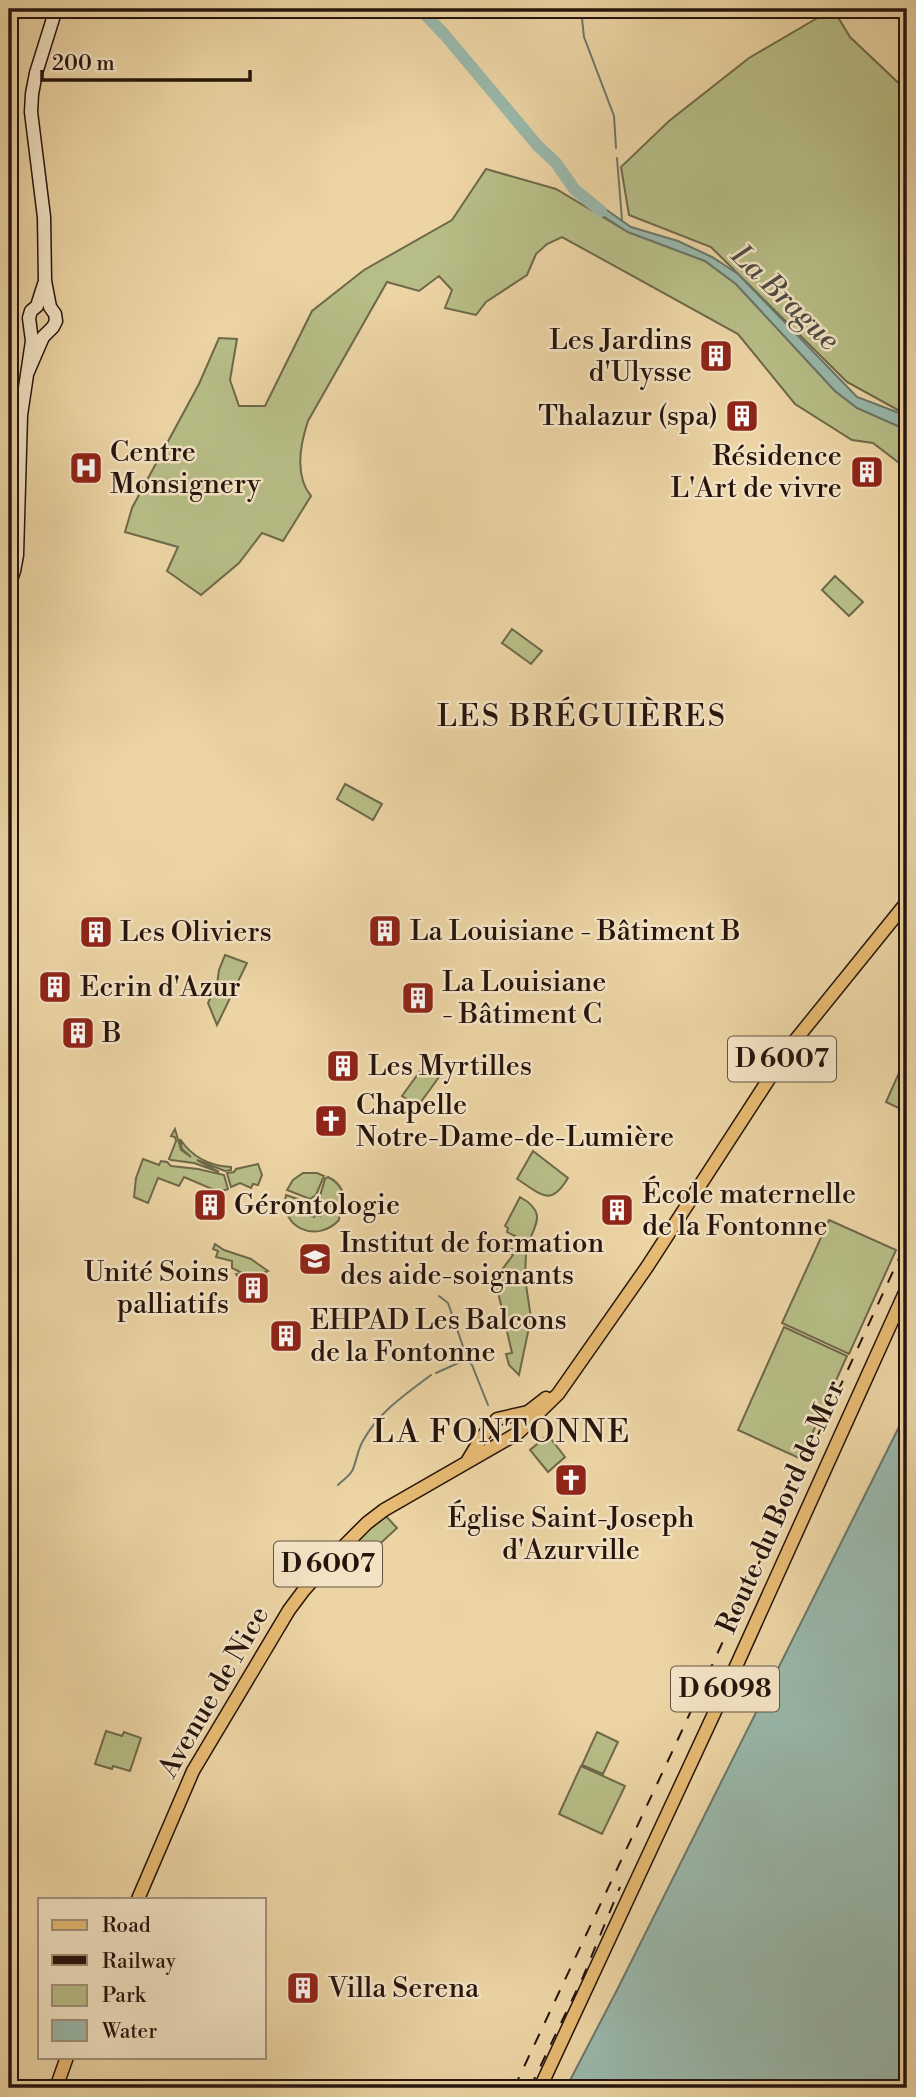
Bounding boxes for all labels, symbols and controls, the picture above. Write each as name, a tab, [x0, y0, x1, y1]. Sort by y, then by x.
scale bar	[42, 38, 250, 82]
text: 200 m	[52, 51, 115, 77]
water label: La Brague	[722, 236, 847, 359]
place label: Les Jardins d'Ulysse	[549, 323, 692, 390]
building icon: Les Jardins d'Ulysse	[697, 337, 735, 375]
building icon: Thalazur (spa)	[723, 397, 761, 435]
place label: Thalazur (spa)	[538, 399, 718, 434]
place label: Centre Monsignery	[110, 435, 261, 502]
place label: Résidence L'Art de vivre	[670, 439, 842, 506]
hospital icon: Centre Monsignery	[67, 449, 105, 487]
building icon: Résidence L'Art de vivre	[848, 453, 886, 491]
district label: LES BRÉGUIÈRES	[437, 696, 727, 736]
building icon: La Louisiane - Bâtiment B	[366, 912, 404, 950]
building icon: Les Oliviers	[77, 913, 115, 951]
place label: La Louisiane - Bâtiment B	[410, 914, 741, 949]
place label: Les Oliviers	[120, 915, 272, 950]
place label: La Louisiane - Bâtiment C	[442, 965, 606, 1032]
building icon: Ecrin d'Azur	[36, 968, 74, 1006]
place label: Ecrin d'Azur	[80, 970, 241, 1005]
building icon: La Louisiane - Bâtiment C	[399, 979, 437, 1017]
building icon: B	[59, 1014, 97, 1052]
place label: B	[101, 1016, 122, 1051]
road number: D 6007	[728, 1036, 836, 1082]
building icon: Les Myrtilles	[324, 1047, 362, 1085]
place label: Les Myrtilles	[368, 1049, 532, 1084]
place label: Chapelle Notre-Dame-de-Lumière	[356, 1088, 674, 1155]
church icon: Chapelle Notre-Dame-de-Lumière	[312, 1102, 350, 1140]
place label: École maternelle de la Fontonne	[642, 1175, 856, 1244]
building icon: Gérontologie	[191, 1186, 229, 1224]
place label: Gérontologie	[234, 1188, 400, 1223]
building icon: École maternelle de la Fontonne	[598, 1191, 636, 1229]
place label: Institut de formation des aide-soignants	[340, 1226, 605, 1293]
school or university icon: Institut de formation des aide-soignants	[296, 1240, 334, 1278]
place label: Unité Soins palliatifs	[84, 1255, 229, 1322]
building icon: Unité Soins palliatifs	[234, 1269, 272, 1307]
place label: EHPAD Les Balcons de la Fontonne	[310, 1303, 567, 1370]
building icon: EHPAD Les Balcons de la Fontonne	[267, 1317, 305, 1355]
street label: Route du Bord de Mer	[709, 1375, 853, 1639]
district label: LA FONTONNE	[373, 1412, 631, 1452]
church icon: Église Saint-Joseph d'Azurville	[552, 1461, 590, 1499]
place label: Église Saint-Joseph d'Azurville	[447, 1499, 695, 1568]
road number: D 6007	[274, 1541, 382, 1586]
street label: Avenue de Nice	[150, 1600, 277, 1785]
road number: D 6098	[671, 1666, 779, 1712]
legend	[38, 1898, 266, 2058]
text: Road	[102, 1913, 151, 1939]
text: Railway	[102, 1949, 177, 1975]
building icon: Villa Serena	[284, 1969, 322, 2007]
place label: Villa Serena	[327, 1971, 480, 2006]
text: Park	[102, 1983, 147, 2009]
text: Water	[101, 2019, 157, 2045]

